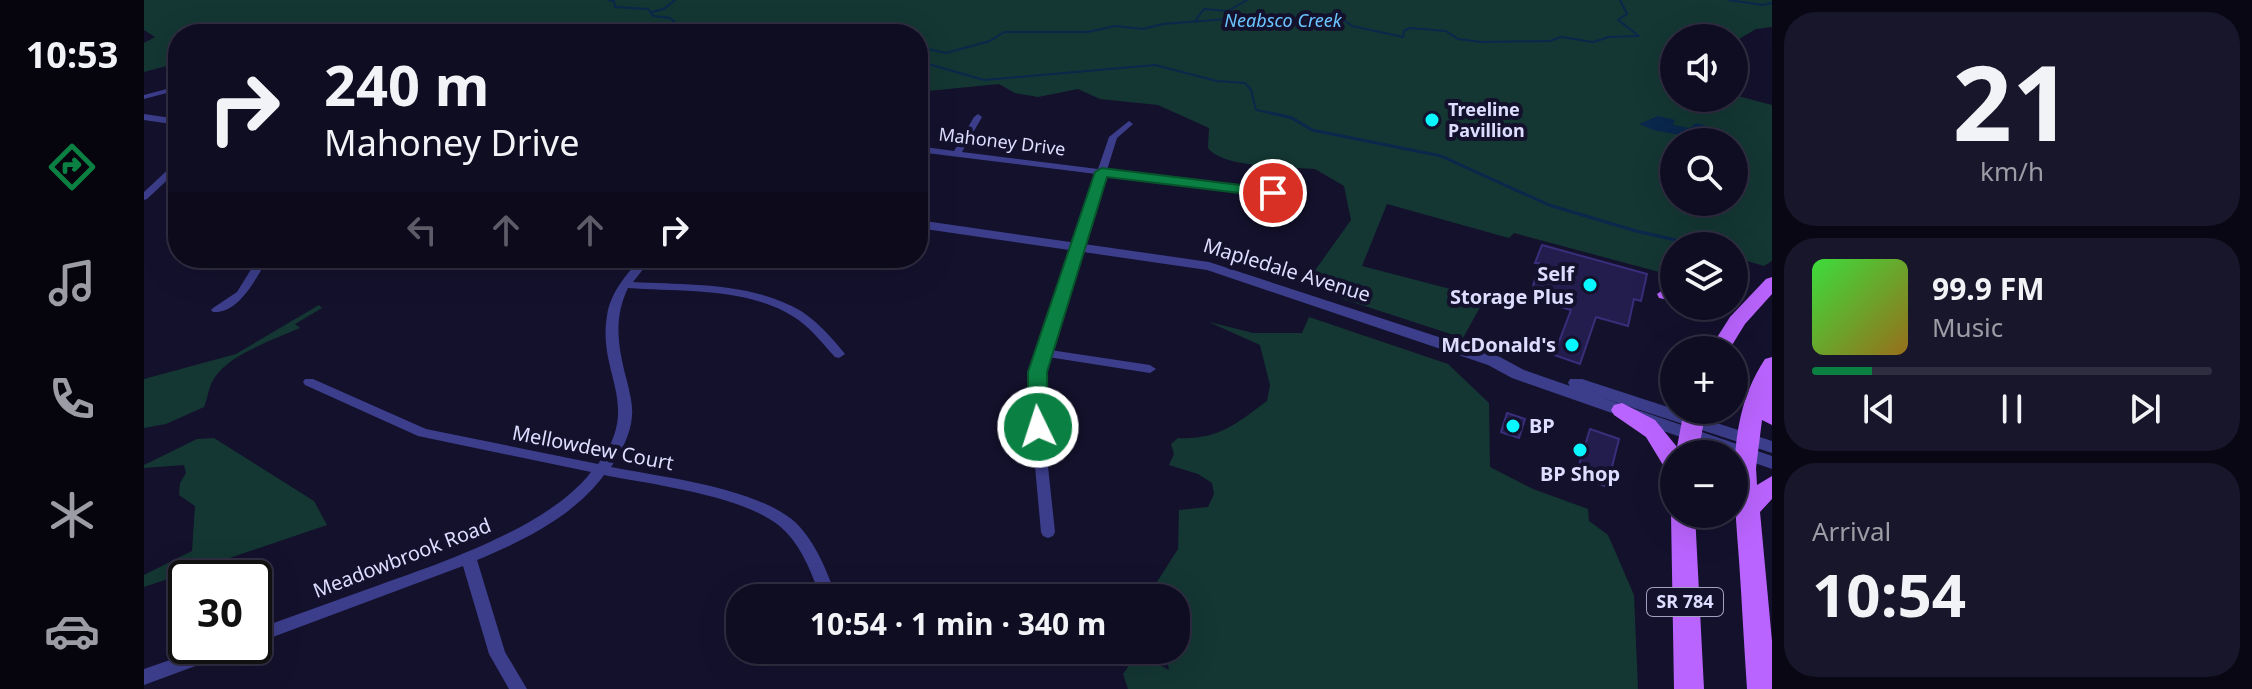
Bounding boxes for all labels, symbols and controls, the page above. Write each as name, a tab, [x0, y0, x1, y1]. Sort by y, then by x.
water label: Neabsco Creek	[1224, 8, 1343, 32]
map controls	[1660, 24, 1748, 528]
button: sound	[1660, 24, 1748, 112]
text: 10:53	[26, 30, 118, 79]
text: 21	[1953, 30, 2071, 171]
text: 240 m	[324, 46, 489, 122]
icon: right	[192, 56, 296, 160]
place label: Treeline Pavillion	[1448, 97, 1525, 142]
marker: Treeline Pavillion	[1423, 111, 1441, 129]
text: Mahoney Drive	[324, 118, 579, 167]
street label: Mahoney Drive	[937, 121, 1067, 161]
button: search	[1660, 128, 1748, 216]
icon: directions	[44, 139, 100, 195]
text: km/h	[1980, 153, 2044, 189]
pin	[1239, 159, 1307, 227]
icon: arrive	[1251, 171, 1295, 215]
icon: left	[400, 208, 444, 252]
icon: ahead	[484, 208, 528, 252]
icon: ahead	[568, 208, 612, 252]
icon: right	[652, 208, 696, 252]
street label: Mapledale Avenue	[1200, 231, 1374, 308]
button: layers	[1660, 232, 1748, 320]
icon: music	[44, 255, 100, 311]
place label: Self Storage Plus	[1450, 260, 1575, 310]
text: 99.9 FM	[1932, 268, 2044, 309]
marker: Self Storage Plus	[1581, 276, 1599, 294]
text: Music	[1932, 309, 2003, 345]
place label: McDonald's	[1441, 331, 1556, 358]
marker: McDonald's	[1563, 336, 1581, 354]
button: +	[1660, 336, 1748, 424]
icon: phone	[44, 371, 100, 427]
position arrow	[996, 385, 1080, 469]
icon: previous	[1857, 387, 1901, 431]
icon: pause	[1990, 387, 2034, 431]
icon: next	[2123, 387, 2167, 431]
place label: BP	[1529, 412, 1555, 439]
marker: BP	[1504, 417, 1522, 435]
street label: Mellowdew Court	[510, 419, 676, 476]
button: −	[1660, 440, 1748, 528]
marker: BP Shop	[1571, 441, 1589, 459]
place label: BP Shop	[1540, 460, 1620, 487]
icon: climate	[44, 487, 100, 543]
street label: Meadowbrook Road	[309, 511, 495, 604]
text: Arrival	[1812, 513, 1891, 549]
text: 10:54	[1812, 553, 1966, 635]
speed limit sign: 30	[168, 560, 272, 664]
road number: SR 784	[1647, 588, 1723, 616]
icon: car	[44, 603, 100, 659]
text: 10:54 · 1 min · 340 m	[810, 603, 1106, 644]

